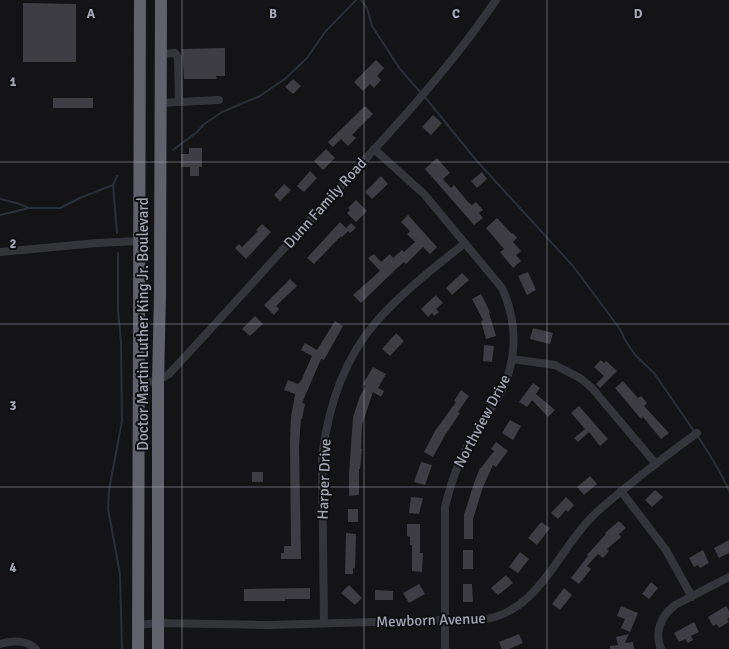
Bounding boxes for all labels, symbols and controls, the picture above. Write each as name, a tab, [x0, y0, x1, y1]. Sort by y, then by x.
text: A	[87, 6, 96, 22]
text: B	[269, 6, 277, 22]
text: C	[452, 6, 460, 22]
text: D	[634, 6, 643, 22]
text: 1	[9, 74, 17, 90]
street label: Dunn Family Road	[280, 154, 370, 252]
street label: Doctor Martin Luther King Jr. Boulevard	[134, 197, 152, 451]
text: 2	[9, 236, 17, 252]
street label: Northview Drive	[450, 371, 514, 471]
text: 3	[9, 398, 17, 414]
street label: Harper Drive	[314, 438, 334, 520]
text: 4	[9, 560, 17, 576]
street label: Mewborn Avenue	[376, 609, 486, 631]

